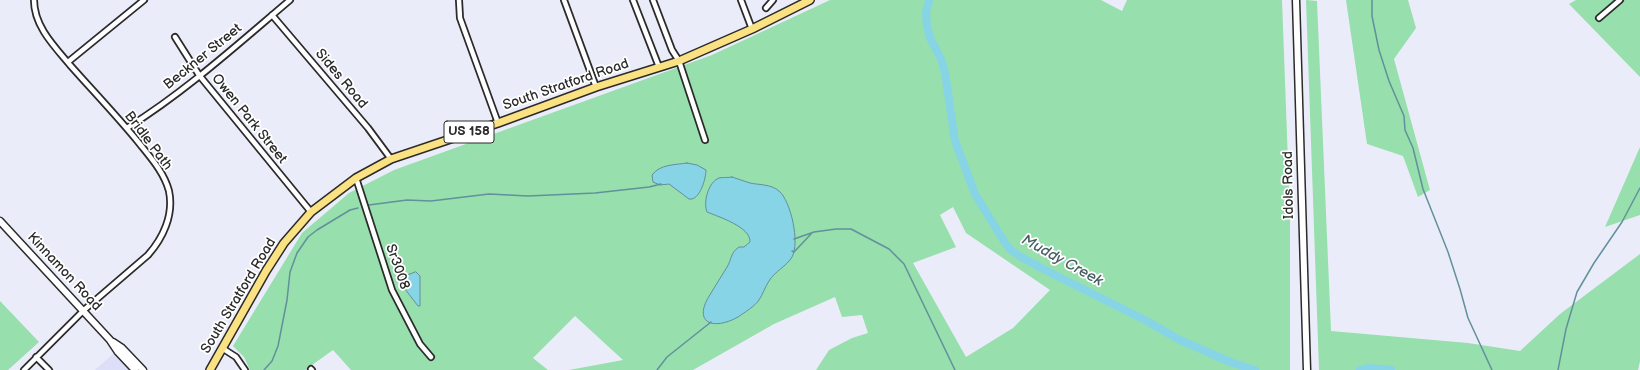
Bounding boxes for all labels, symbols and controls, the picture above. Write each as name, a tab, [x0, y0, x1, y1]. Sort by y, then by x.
street label: Beckner Street	[161, 20, 245, 94]
street label: Sides Road	[311, 46, 371, 112]
street label: South Stratford Road	[501, 56, 631, 114]
street label: Owen Park Street	[208, 71, 290, 167]
street label: Bridle Path	[120, 108, 176, 174]
road number: US 158	[444, 121, 494, 143]
street label: Idols Road	[1280, 151, 1298, 219]
street label: Kinnamon Road	[23, 229, 105, 315]
water label: Muddy Creek	[1018, 231, 1106, 291]
street label: South Stratford Road	[198, 235, 280, 357]
street label: Sr3008	[381, 242, 413, 292]

